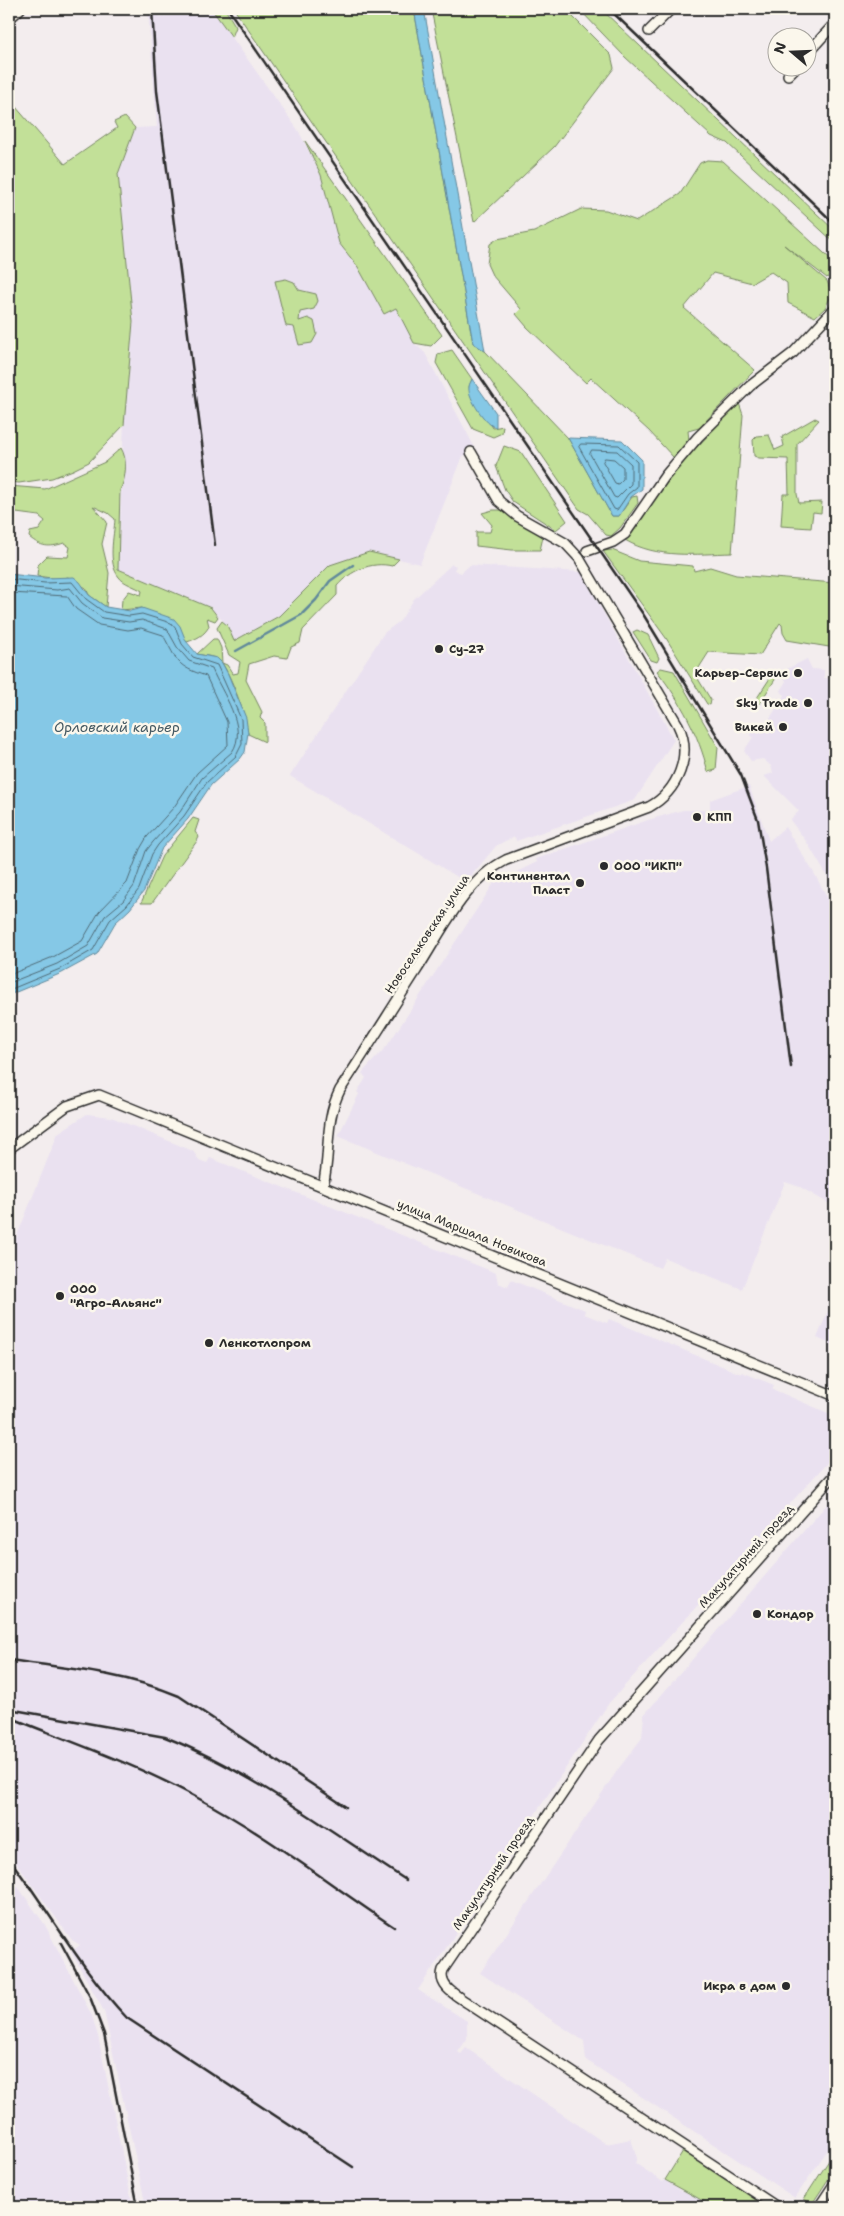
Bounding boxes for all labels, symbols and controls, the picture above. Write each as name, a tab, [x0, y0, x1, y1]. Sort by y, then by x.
north arrow	[766, 28, 816, 78]
text: N	[769, 40, 790, 56]
place label: Су-27	[449, 641, 485, 657]
marker: Су-27	[433, 643, 445, 655]
place label: Карьер-Сервис	[695, 665, 788, 681]
marker: Карьер-Сервис	[792, 667, 804, 679]
place label: Sky Trade	[736, 695, 798, 711]
marker: Sky Trade	[802, 697, 814, 709]
water label: Орловский карьер	[54, 718, 180, 736]
place label: Викей	[735, 719, 774, 735]
marker: Викей	[777, 721, 789, 733]
place label: КПП	[707, 809, 732, 825]
marker: КПП	[691, 811, 703, 823]
place label: ООО "ИКП"	[614, 858, 682, 874]
marker: ООО "ИКП"	[598, 860, 610, 872]
place label: Континентал Пласт	[487, 868, 571, 898]
street label: Новосельковская улица	[381, 871, 473, 997]
marker: Континентал Пласт	[574, 877, 586, 889]
street label: улица Маршала Новикова	[395, 1196, 550, 1271]
place label: ООО "Агро-Альянс"	[70, 1281, 162, 1311]
marker: ООО "Агро-Альянс"	[54, 1290, 66, 1302]
place label: Ленкотлопром	[219, 1335, 311, 1351]
marker: Ленкотлопром	[203, 1337, 215, 1349]
street label: Макулатурный проезд	[695, 1500, 797, 1611]
place label: Кондор	[767, 1606, 814, 1622]
marker: Кондор	[751, 1608, 763, 1620]
street label: Макулатурный проезд	[449, 1812, 537, 1933]
place label: Икра в дом	[703, 1978, 776, 1994]
marker: Икра в дом	[780, 1980, 792, 1992]

